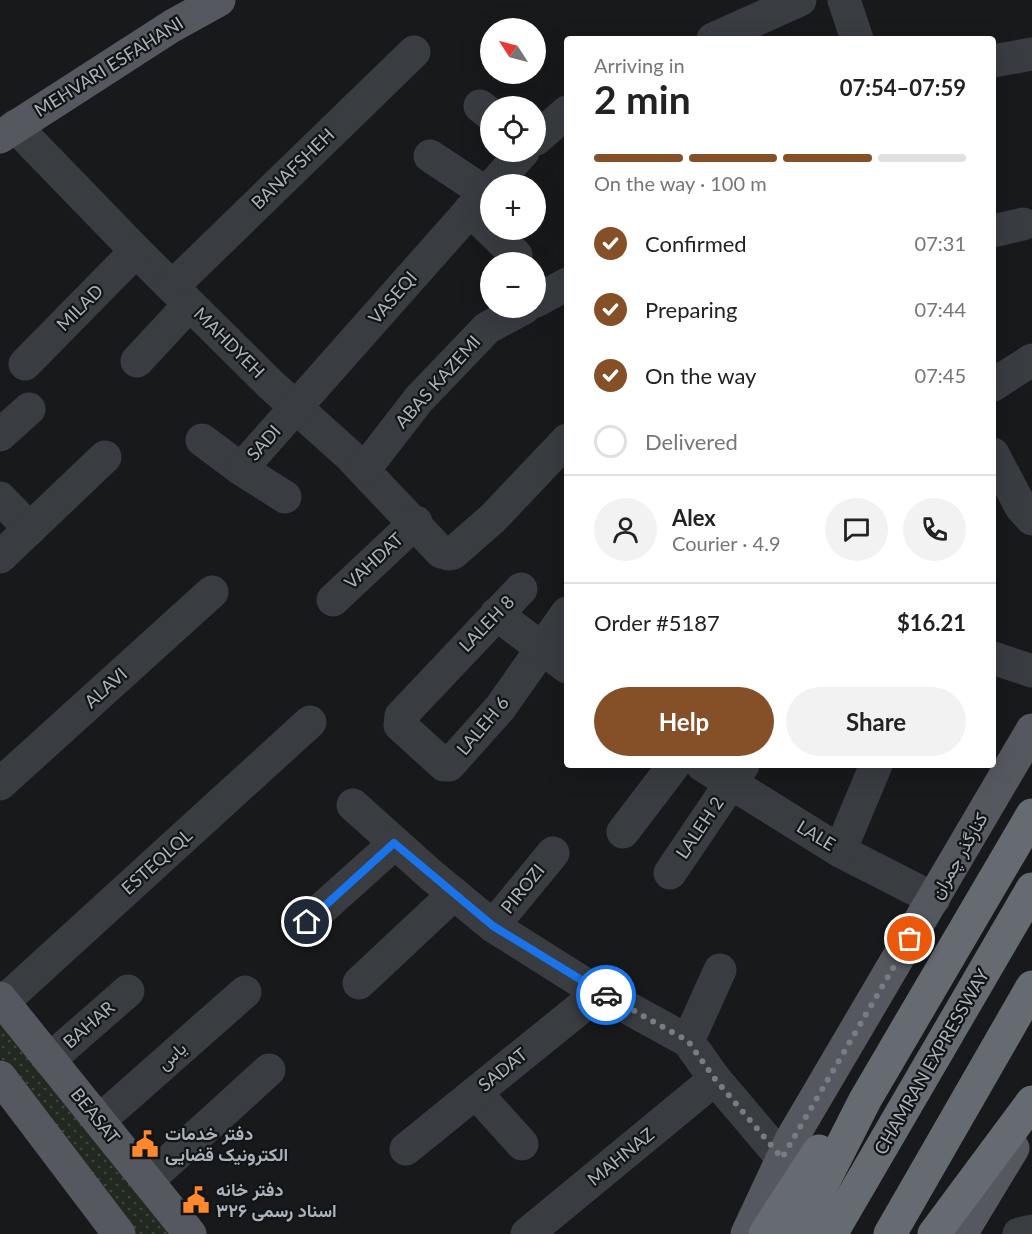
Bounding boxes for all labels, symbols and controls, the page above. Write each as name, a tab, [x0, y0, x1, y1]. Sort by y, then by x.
street label: MEHVARI ESFAHANI	[30, 11, 187, 121]
north arrow	[480, 18, 546, 84]
map controls	[480, 18, 546, 318]
text: Arriving in	[594, 53, 685, 77]
text: 07:54–07:59	[840, 74, 966, 101]
text: 2 min	[594, 76, 691, 122]
button: locate	[480, 96, 546, 162]
street label: BANAFSHEH	[246, 123, 338, 213]
text: On the way · 100 m	[594, 171, 767, 195]
button: +	[480, 174, 546, 240]
icon: check	[594, 227, 627, 260]
text: Confirmed	[645, 230, 747, 257]
text: 07:31	[915, 231, 966, 255]
button: −	[480, 252, 546, 318]
street label: VASEQI	[363, 266, 421, 328]
street label: MILAD	[51, 279, 107, 335]
icon: check	[594, 293, 627, 326]
text: Preparing	[645, 296, 737, 323]
text: 07:44	[915, 297, 966, 321]
street label: MAHDYEH	[190, 302, 270, 382]
street label: ABAS KAZEMI	[390, 330, 485, 432]
icon: check	[594, 359, 627, 392]
text: On the way	[645, 362, 756, 389]
text: 07:45	[915, 363, 966, 387]
street label: SADI	[242, 420, 285, 465]
text: Delivered	[645, 428, 738, 455]
button: person	[594, 498, 657, 561]
button: chat	[825, 498, 888, 561]
button: phone	[903, 498, 966, 561]
text: Alex	[672, 504, 716, 531]
street label: VAHDAT	[339, 527, 407, 593]
text: Courier · 4.9	[672, 531, 781, 555]
street label: LALEH 8	[454, 591, 518, 656]
text: Order #5187	[594, 609, 720, 636]
text: $16.21	[897, 609, 966, 636]
street label: ALAVI	[79, 662, 131, 712]
button: Help	[594, 687, 774, 756]
button: Share	[786, 687, 966, 756]
street label: LALEH 6	[451, 692, 513, 759]
street label: LALEH 2	[671, 792, 728, 863]
street label: کنارگذر چمران	[925, 808, 993, 904]
street label: LALE	[793, 815, 840, 855]
street label: ESTEQLQL	[116, 824, 196, 899]
street label: PIROZI	[496, 859, 549, 917]
pin	[281, 896, 332, 947]
icon: home	[290, 905, 323, 938]
pin	[884, 913, 935, 964]
icon: bag	[893, 922, 926, 955]
street label: CHAMRAN EXPRESSWAY	[869, 964, 994, 1158]
courier	[576, 965, 636, 1025]
icon: car	[590, 979, 623, 1012]
street label: BAHAR	[58, 996, 119, 1053]
street label: یاس	[152, 1037, 191, 1075]
street label: SADAT	[473, 1043, 532, 1096]
street label: BEASAT	[67, 1083, 125, 1148]
place label: دفتر خدمات الکترونیک قضایی	[165, 1122, 288, 1166]
street label: MAHNAZ	[583, 1123, 658, 1190]
public building icon: دفتر خدمات الکترونیک قضایی	[130, 1129, 160, 1159]
place label: دفتر خانه اسناد رسمی ۳۲۶	[216, 1178, 337, 1222]
public building icon: دفتر خانه اسناد رسمی ۳۲۶	[181, 1185, 211, 1215]

